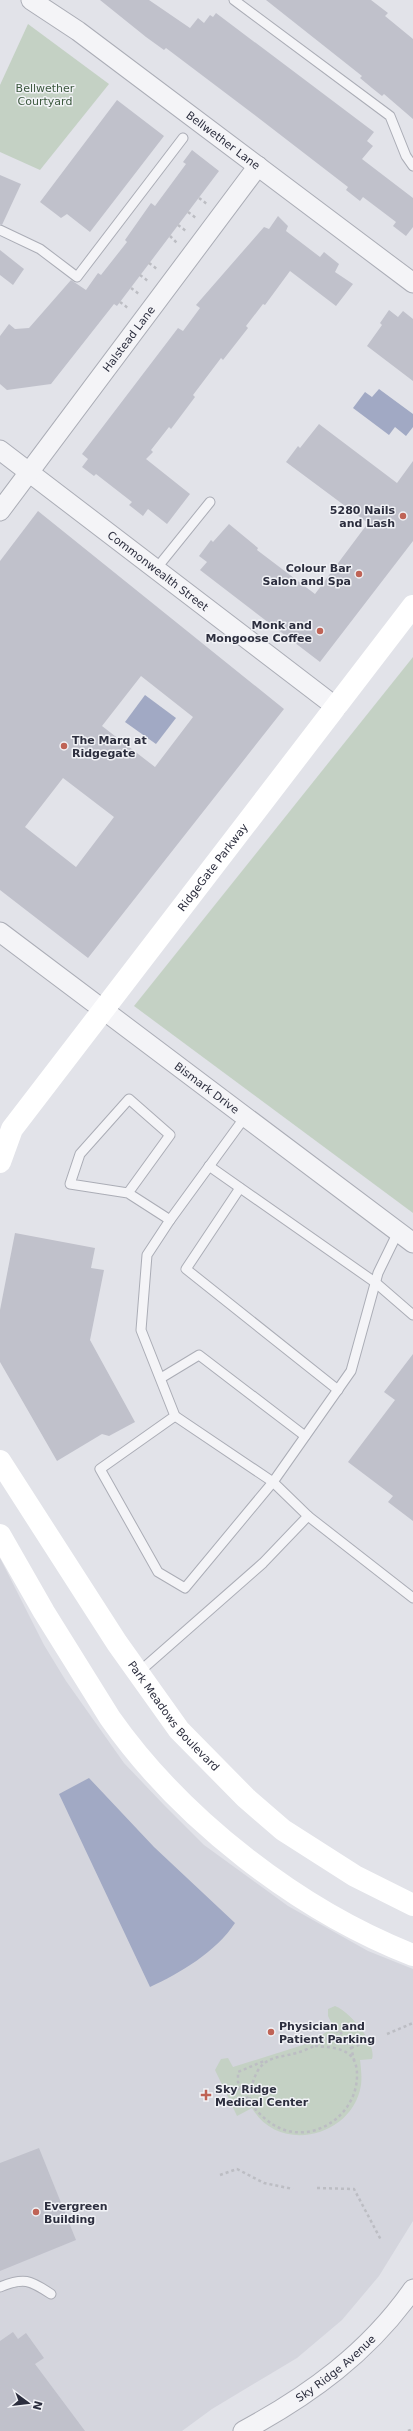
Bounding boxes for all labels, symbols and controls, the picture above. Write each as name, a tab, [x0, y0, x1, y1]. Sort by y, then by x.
park label: Bellwether Courtyard	[16, 82, 75, 108]
street label: Bellwether Lane	[184, 108, 263, 172]
street label: Halstead Lane	[100, 303, 158, 374]
place label: 5280 Nails and Lash	[330, 504, 395, 530]
marker: 5280 Nails and Lash	[398, 511, 408, 521]
street label: Commonwealth Street	[105, 528, 212, 614]
place label: Colour Bar Salon and Spa	[262, 562, 352, 588]
marker: Colour Bar Salon and Spa	[354, 569, 364, 579]
place label: Monk and Mongoose Coffee	[205, 619, 312, 645]
marker: Monk and Mongoose Coffee	[315, 626, 325, 636]
place label: The Marq at Ridgegate	[72, 734, 147, 760]
marker: The Marq at Ridgegate	[59, 741, 69, 751]
street label: RidgeGate Parkway	[175, 820, 251, 914]
street label: Bismark Drive	[172, 1059, 242, 1116]
street label: Park Meadows Boulevard	[125, 1658, 222, 1774]
place label: Physician and Patient Parking	[279, 2020, 375, 2046]
marker: Physician and Patient Parking	[266, 2027, 276, 2037]
place label: Sky Ridge Medical Center	[215, 2083, 309, 2109]
marker: Sky Ridge Medical Center	[200, 2089, 212, 2101]
place label: Evergreen Building	[44, 2200, 108, 2226]
marker: Evergreen Building	[31, 2207, 41, 2217]
street label: Sky Ridge Avenue	[293, 2332, 378, 2405]
north arrow	[8, 2383, 48, 2423]
text: N	[30, 2399, 45, 2412]

